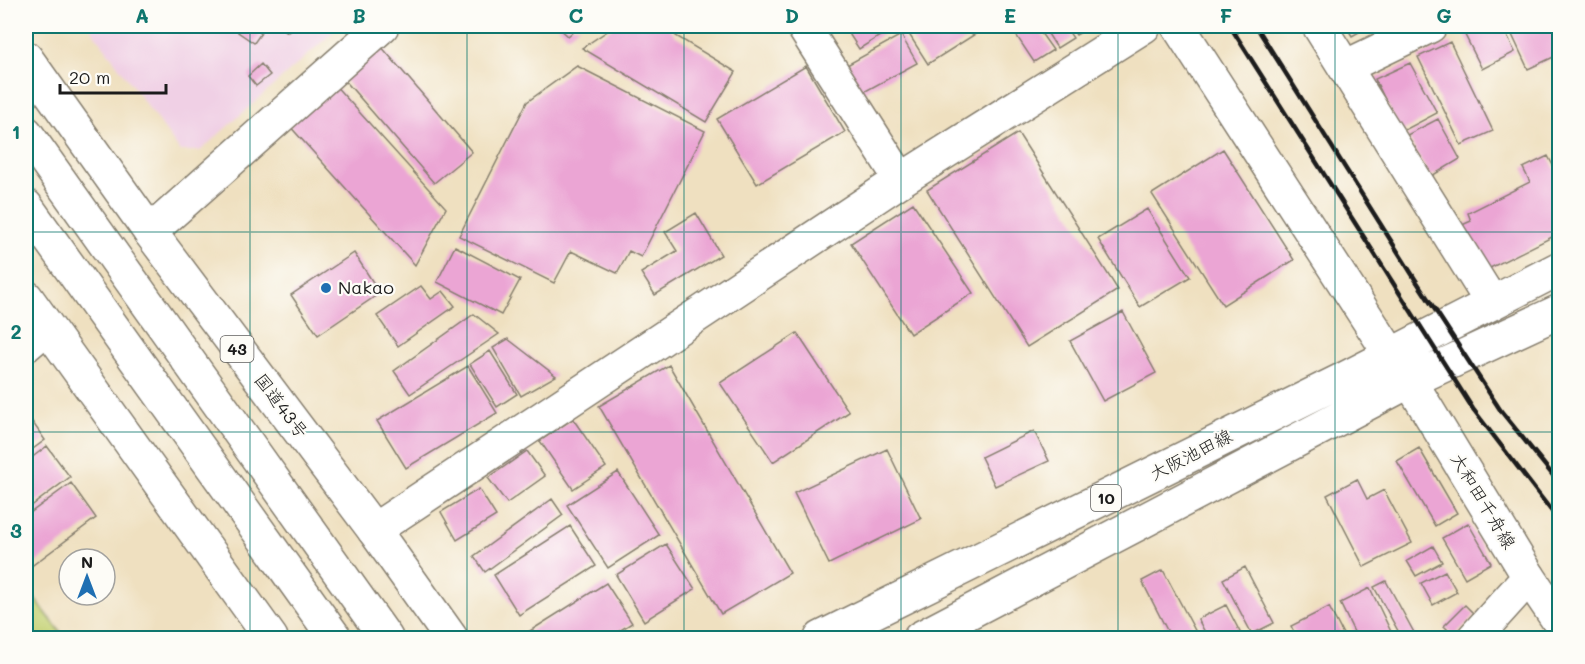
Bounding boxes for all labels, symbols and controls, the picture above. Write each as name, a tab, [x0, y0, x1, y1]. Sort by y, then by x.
text: A	[135, 2, 149, 28]
text: B	[352, 2, 366, 28]
text: C	[569, 2, 584, 28]
text: D	[785, 2, 799, 28]
text: E	[1004, 2, 1016, 28]
text: F	[1220, 2, 1233, 28]
text: G	[1436, 2, 1452, 28]
scale bar	[60, 57, 166, 95]
text: 20 m	[69, 65, 110, 89]
text: 1	[12, 118, 20, 144]
place label: Nakao	[338, 275, 394, 299]
marker: Nakao	[319, 281, 333, 295]
text: 2	[10, 318, 22, 344]
road number: 43	[220, 336, 254, 362]
street label: 国道43号	[250, 368, 314, 443]
street label: 大阪池田線	[1145, 423, 1236, 485]
street label: 大和田千舟線	[1446, 448, 1522, 553]
road number: 10	[1091, 485, 1121, 511]
text: 3	[10, 517, 22, 543]
north arrow	[57, 547, 117, 607]
text: N	[81, 551, 93, 572]

